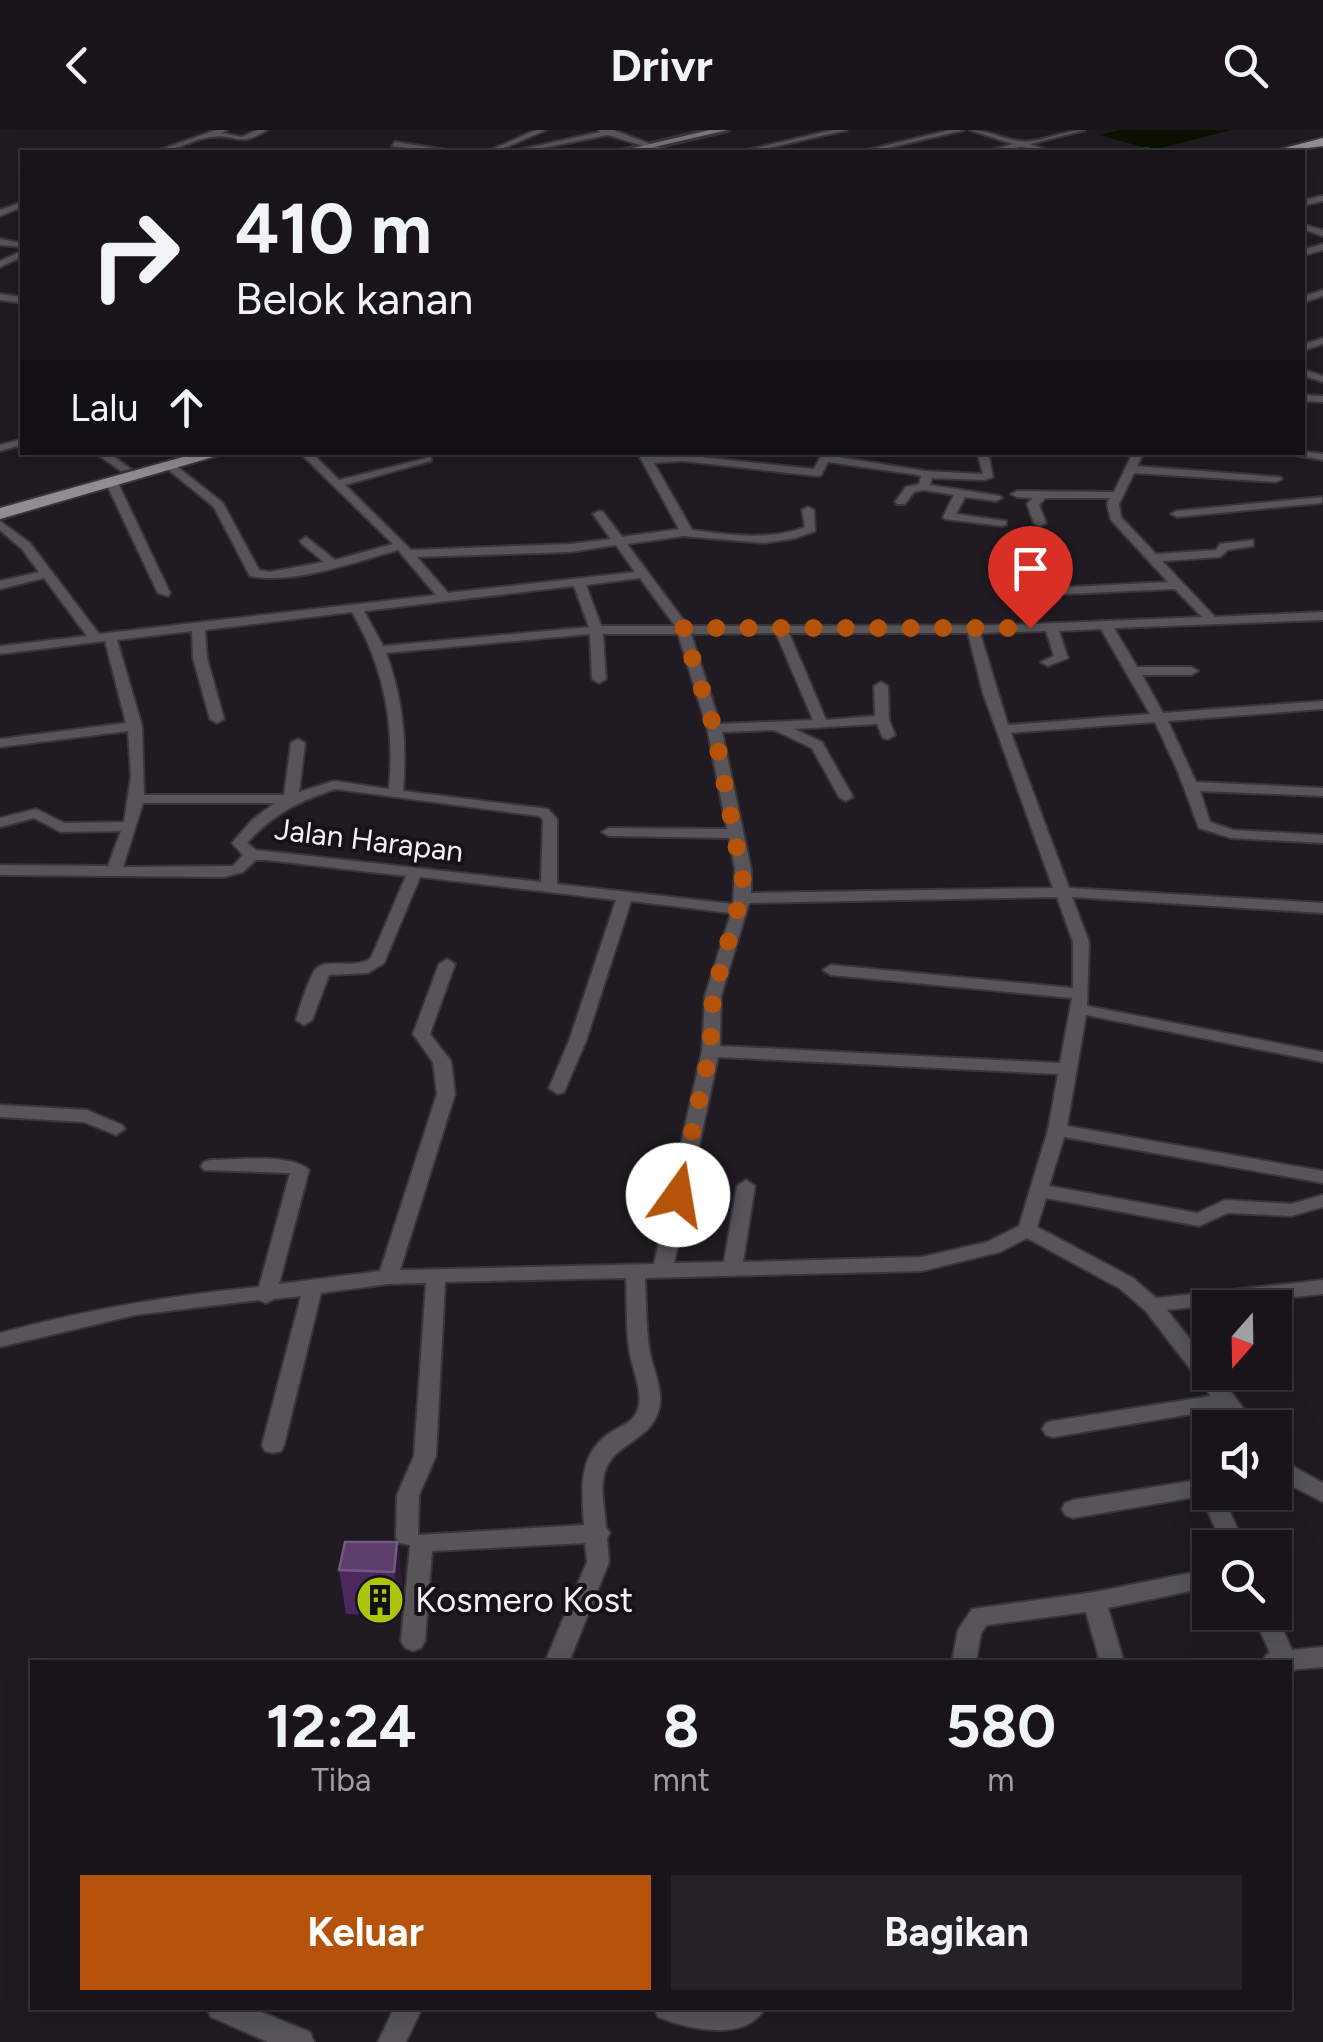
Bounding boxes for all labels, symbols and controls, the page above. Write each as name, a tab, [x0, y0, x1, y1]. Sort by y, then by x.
icon: back	[50, 38, 105, 93]
text: Drivr	[610, 38, 713, 92]
icon: search	[1218, 38, 1273, 93]
text: 410 m	[235, 186, 432, 271]
icon: right	[70, 190, 200, 320]
text: Belok kanan	[235, 271, 473, 325]
icon: ahead	[159, 380, 214, 435]
text: Lalu	[70, 385, 139, 431]
pin	[988, 526, 1073, 629]
icon: arrive	[1003, 541, 1058, 596]
street label: Jalan Harapan	[273, 810, 465, 870]
position arrow	[626, 1143, 730, 1247]
north arrow	[1192, 1290, 1292, 1390]
map controls	[1192, 1290, 1292, 1630]
button: sound	[1192, 1410, 1292, 1510]
button: search	[1192, 1530, 1292, 1630]
building icon: Kosmero Kost	[354, 1574, 406, 1626]
place label: Kosmero Kost	[415, 1579, 633, 1621]
text: 12:24	[266, 1690, 417, 1762]
text: 8	[663, 1690, 700, 1762]
text: 580	[946, 1690, 1056, 1762]
text: Tiba	[311, 1761, 371, 1799]
text: mnt	[653, 1761, 710, 1799]
text: m	[987, 1761, 1015, 1799]
button: Keluar	[80, 1875, 651, 1990]
button: Bagikan	[671, 1875, 1242, 1990]

